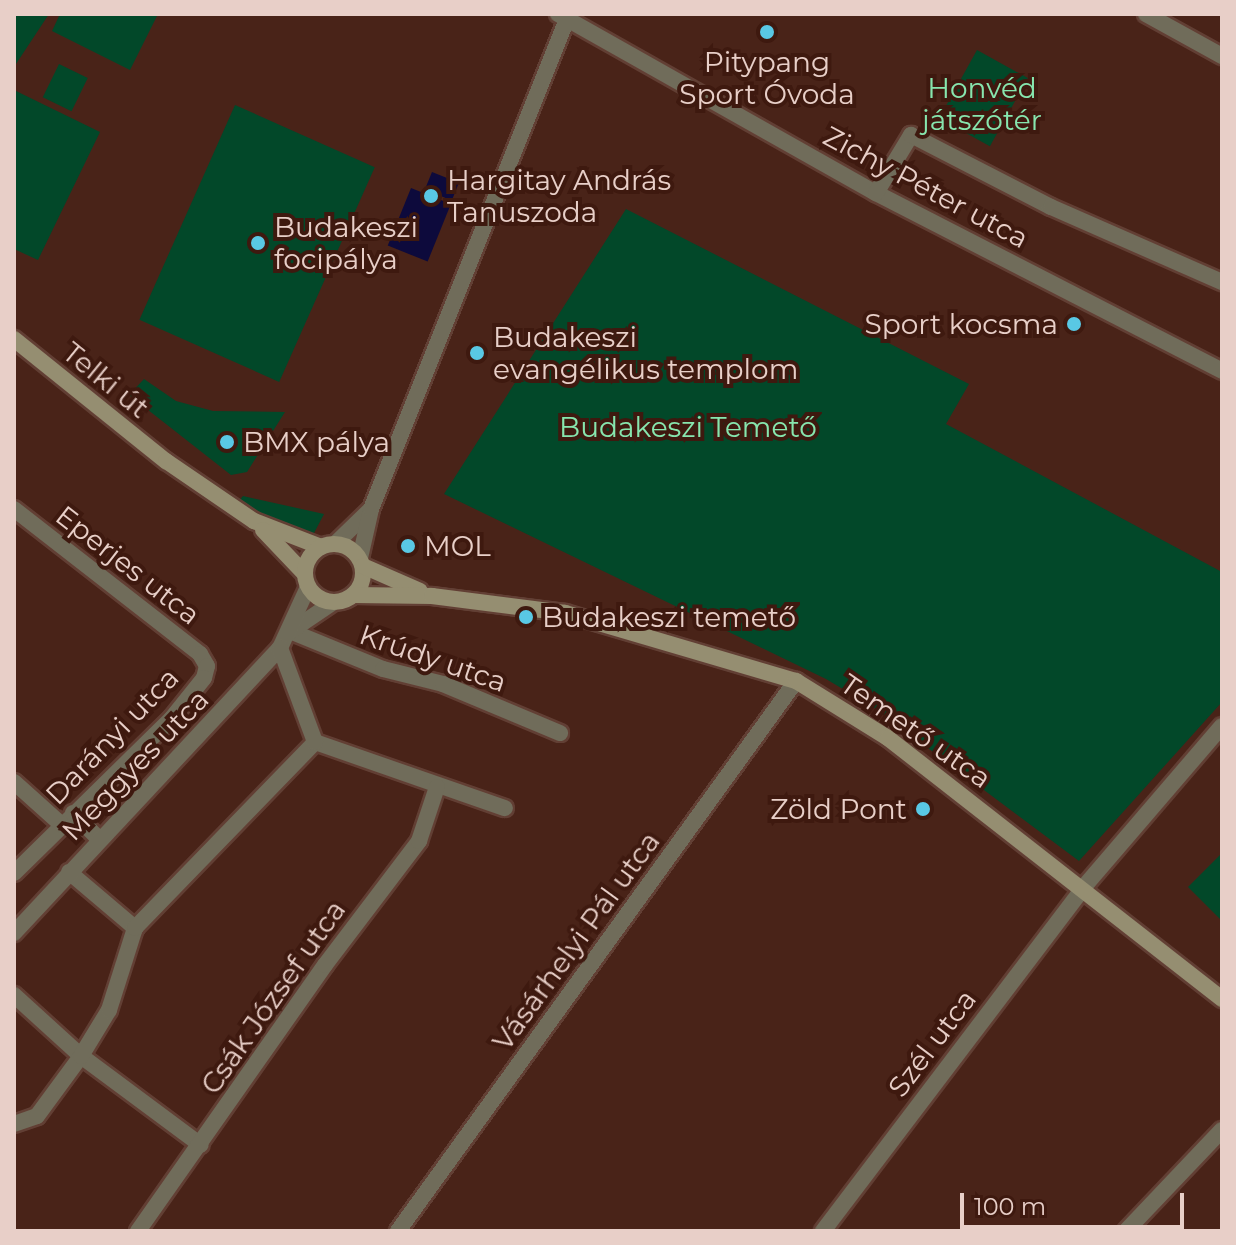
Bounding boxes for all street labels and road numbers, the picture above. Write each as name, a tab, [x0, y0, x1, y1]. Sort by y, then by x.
street label: Zichy Péter utca	[818, 119, 1034, 255]
street label: Telki út	[56, 335, 156, 425]
street label: Eperjes utca	[49, 498, 207, 632]
street label: Krúdy utca	[355, 617, 511, 699]
street label: Darányi utca	[39, 661, 185, 811]
street label: Temető utca	[834, 667, 998, 795]
street label: Meggyes utca	[55, 683, 215, 847]
street label: Vásárhelyi Pál utca	[485, 825, 667, 1057]
street label: Csák József utca	[194, 894, 352, 1100]
street label: Szél utca	[881, 983, 983, 1103]

